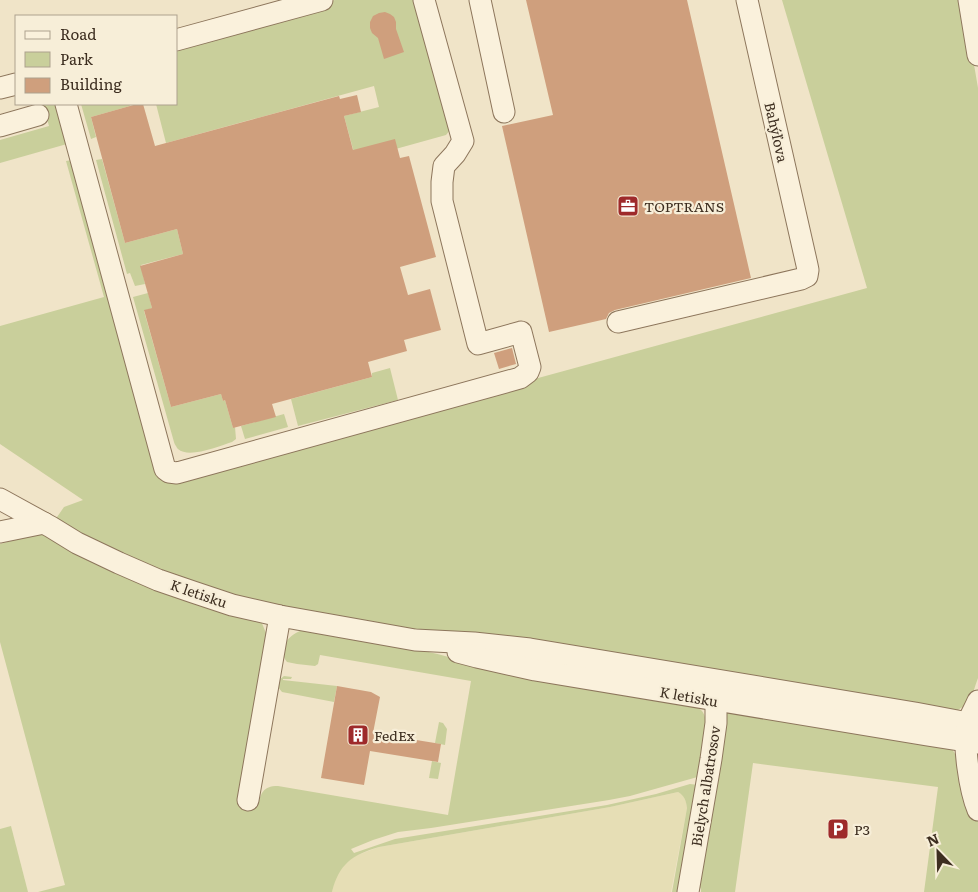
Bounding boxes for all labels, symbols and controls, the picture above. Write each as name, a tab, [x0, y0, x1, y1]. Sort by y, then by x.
legend	[15, 15, 178, 105]
text: Road	[60, 22, 96, 45]
text: Park	[60, 47, 94, 70]
text: Building	[60, 72, 122, 95]
street label: Bahýľova	[760, 100, 794, 165]
office icon: TOPTRANS	[616, 194, 640, 218]
place label: TOPTRANS	[644, 196, 724, 216]
street label: K letisku	[168, 574, 230, 612]
street label: K letisku	[658, 681, 720, 711]
building icon: FedEx	[346, 723, 370, 747]
street label: Bielych albatrosov	[686, 723, 725, 848]
place label: FedEx	[374, 725, 415, 745]
parking icon: P3	[826, 817, 850, 841]
place label: P3	[854, 819, 870, 839]
north arrow	[913, 827, 963, 877]
text: N	[923, 828, 942, 851]

